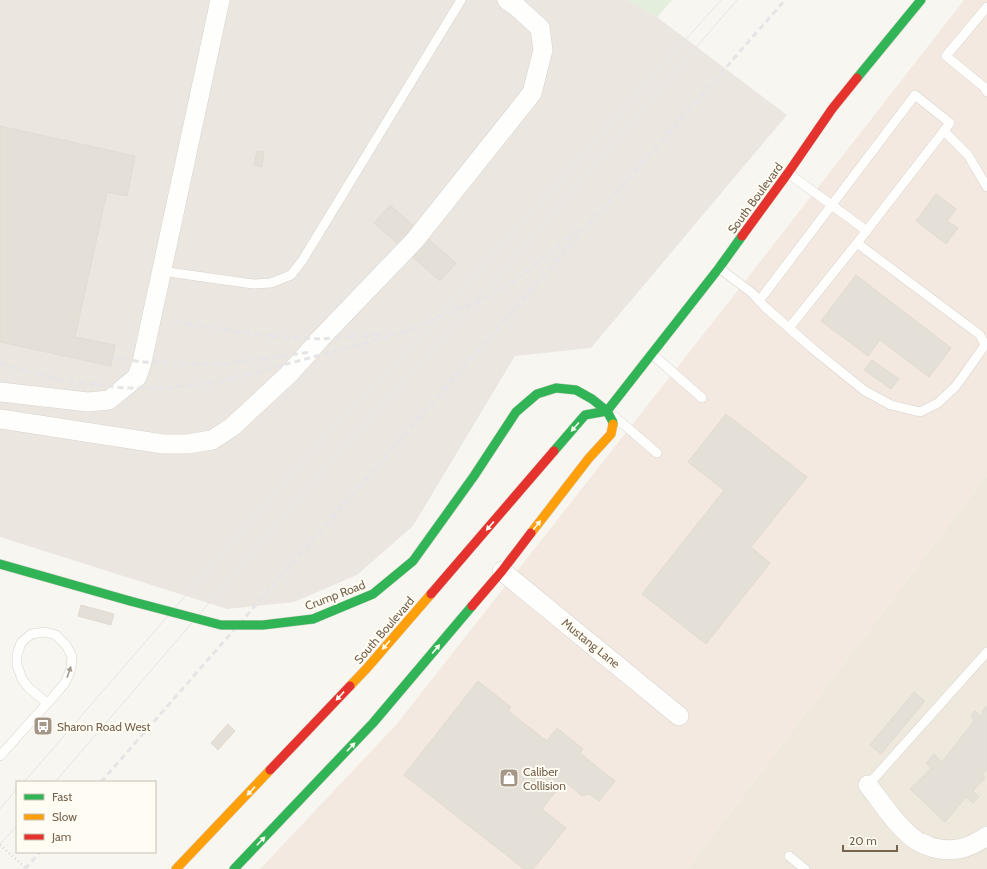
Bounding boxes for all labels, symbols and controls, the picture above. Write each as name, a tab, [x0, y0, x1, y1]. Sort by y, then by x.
street label: South Boulevard	[724, 160, 786, 236]
one-way arrow	[570, 422, 579, 433]
one-way arrow	[485, 520, 494, 531]
one-way arrow	[533, 520, 542, 531]
street label: Crump Road	[303, 577, 367, 613]
street label: South Boulevard	[351, 593, 417, 667]
street label: Mustang Lane	[559, 615, 623, 671]
one-way arrow	[382, 640, 391, 651]
one-way arrow	[432, 643, 441, 654]
one-way arrow	[66, 666, 72, 678]
one-way arrow	[335, 691, 345, 701]
bus stop icon: Sharon Road West	[32, 715, 54, 737]
place label: Sharon Road West	[57, 719, 151, 734]
one-way arrow	[346, 742, 356, 752]
place label: Caliber Collision	[523, 764, 566, 793]
shop icon: Caliber Collision	[498, 767, 520, 789]
legend	[16, 781, 156, 853]
one-way arrow	[246, 785, 255, 796]
text: Fast	[52, 789, 72, 804]
text: Slow	[52, 809, 77, 824]
scale bar	[843, 827, 897, 853]
text: Jam	[51, 829, 71, 844]
text: 20 m	[849, 833, 877, 848]
one-way arrow	[256, 836, 266, 846]

